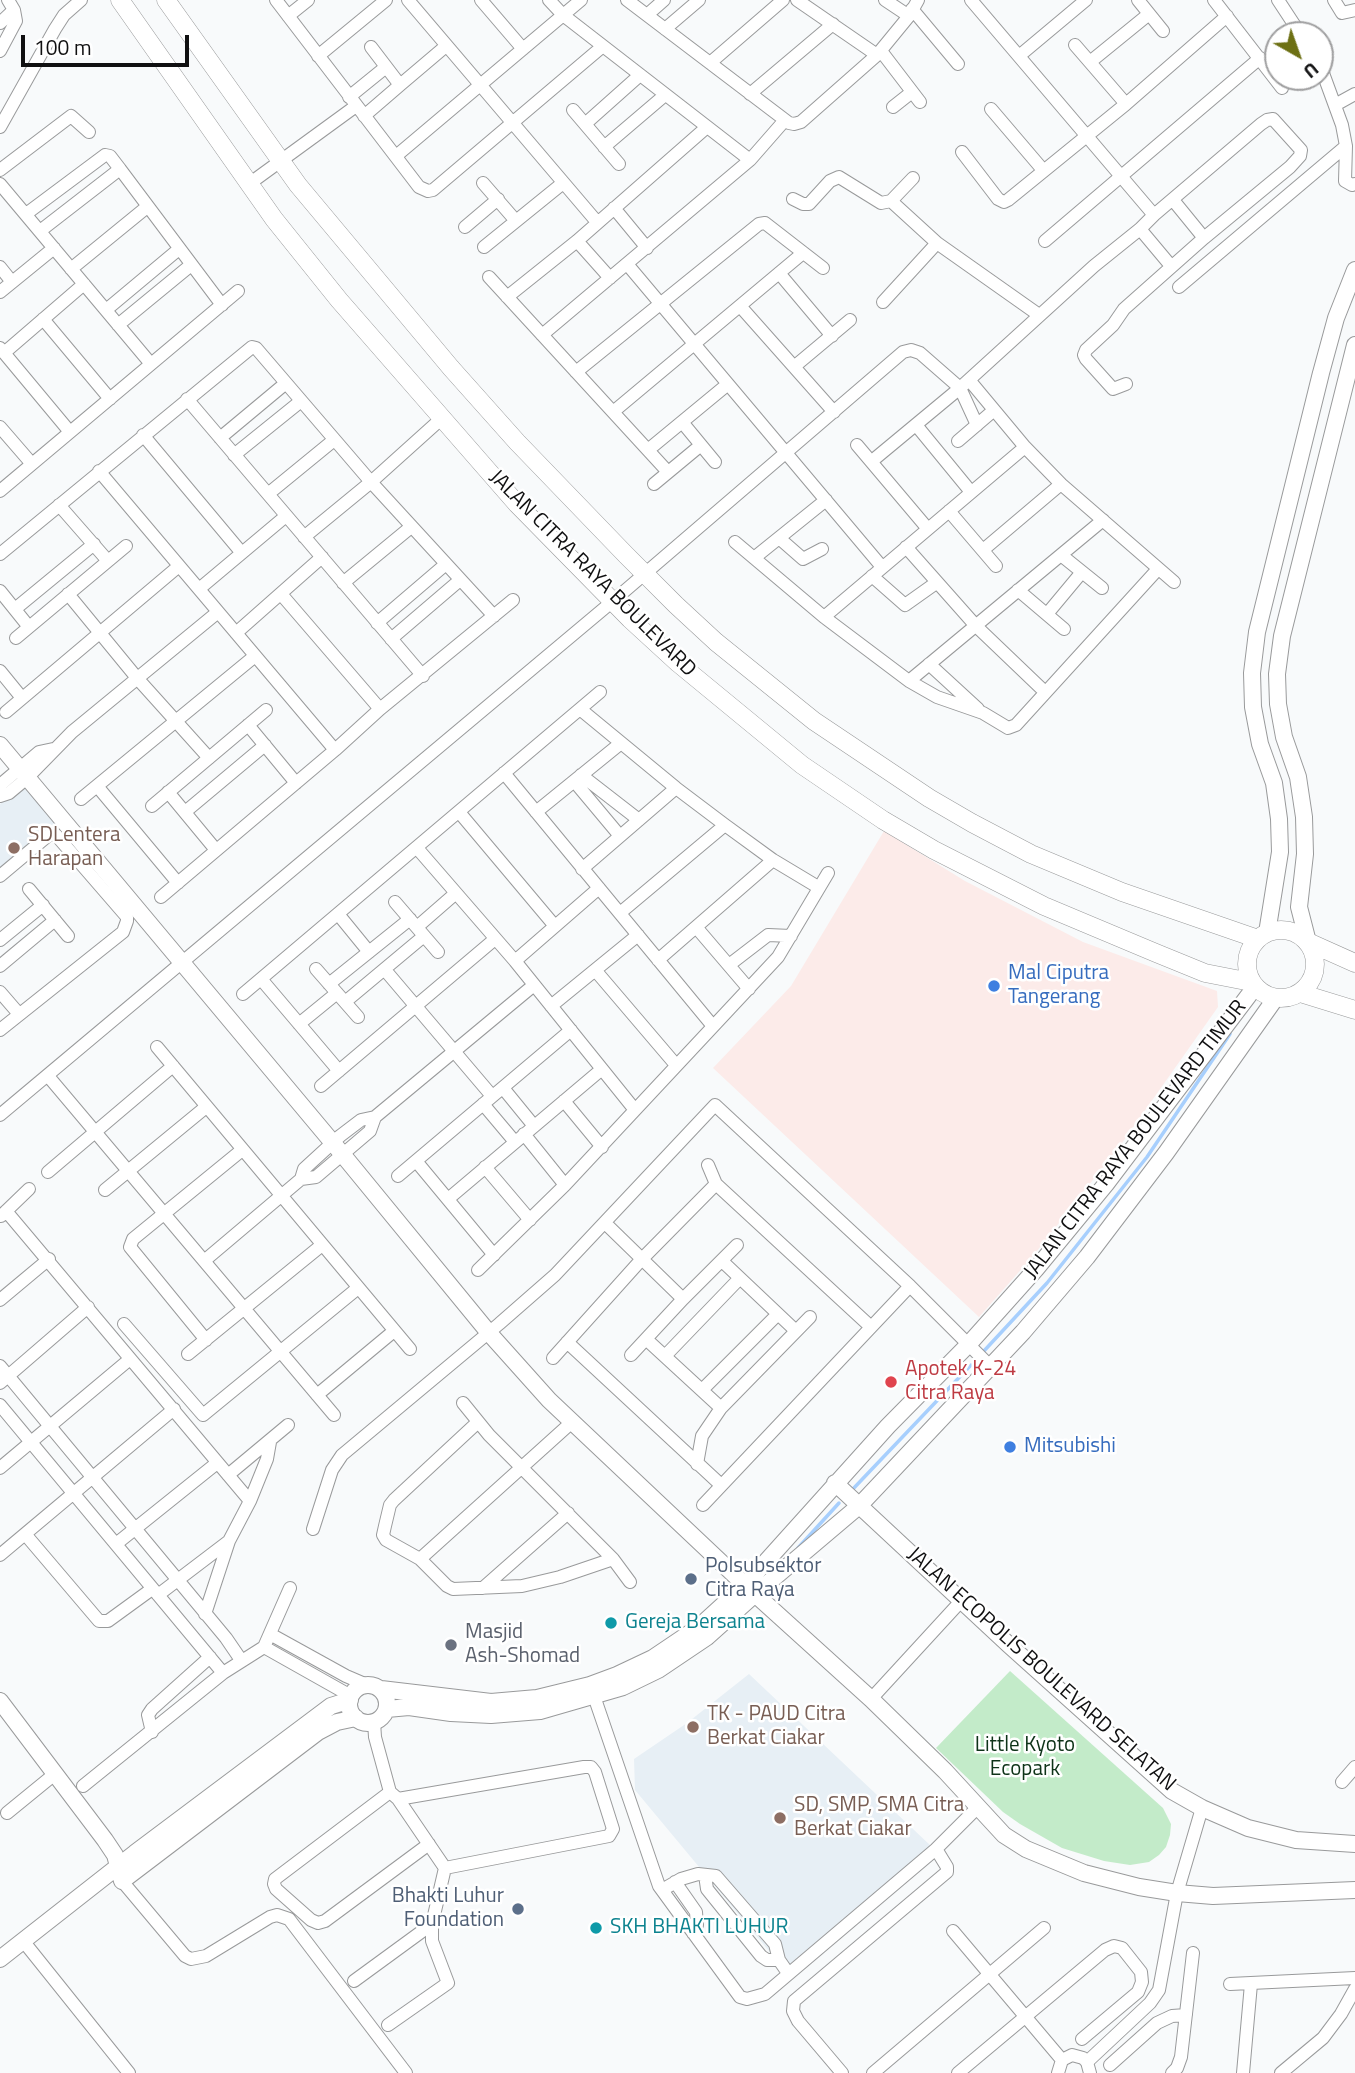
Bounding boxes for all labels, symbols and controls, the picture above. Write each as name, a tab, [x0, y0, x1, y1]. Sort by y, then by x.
scale bar	[24, 21, 192, 65]
north arrow	[1264, 21, 1334, 91]
text: 100 m	[34, 31, 91, 63]
text: U	[1297, 56, 1326, 86]
street label: JALAN CITRA RAYA BOULEVARD	[483, 465, 701, 683]
place label: SDLentera Harapan	[28, 823, 120, 873]
marker: SDLentera Harapan	[6, 840, 22, 856]
place label: Mal Ciputra Tangerang	[1008, 961, 1109, 1011]
marker: Mal Ciputra Tangerang	[986, 978, 1002, 994]
street label: JALAN CITRA RAYA BOULEVARD TIMUR	[1019, 996, 1253, 1284]
place label: Apotek K-24 Citra Raya	[905, 1357, 1016, 1407]
marker: Apotek K-24 Citra Raya	[883, 1374, 899, 1390]
place label: Mitsubishi	[1024, 1434, 1116, 1460]
marker: Mitsubishi	[1002, 1439, 1018, 1455]
street label: JALAN ECOPOLIS BOULEVARD SELATAN	[902, 1543, 1180, 1797]
place label: Polsubsektor Citra Raya	[705, 1554, 821, 1604]
marker: Polsubsektor Citra Raya	[683, 1571, 699, 1587]
place label: Gereja Bersama	[625, 1610, 765, 1636]
marker: Gereja Bersama	[603, 1615, 619, 1631]
place label: Masjid Ash-Shomad	[465, 1620, 580, 1670]
marker: Masjid Ash-Shomad	[443, 1637, 459, 1653]
place label: TK - PAUD Citra Berkat Ciakar	[707, 1702, 845, 1752]
marker: TK - PAUD Citra Berkat Ciakar	[685, 1719, 701, 1735]
park label: Little Kyoto Ecopark	[975, 1733, 1075, 1783]
place label: SD, SMP, SMA Citra Berkat Ciakar	[794, 1793, 964, 1843]
marker: SD, SMP, SMA Citra Berkat Ciakar	[772, 1810, 788, 1826]
place label: Bhakti Luhur Foundation	[392, 1884, 504, 1934]
marker: Bhakti Luhur Foundation	[510, 1901, 526, 1917]
place label: SKH BHAKTI LUHUR	[610, 1915, 788, 1941]
marker: SKH BHAKTI LUHUR	[588, 1920, 604, 1936]

